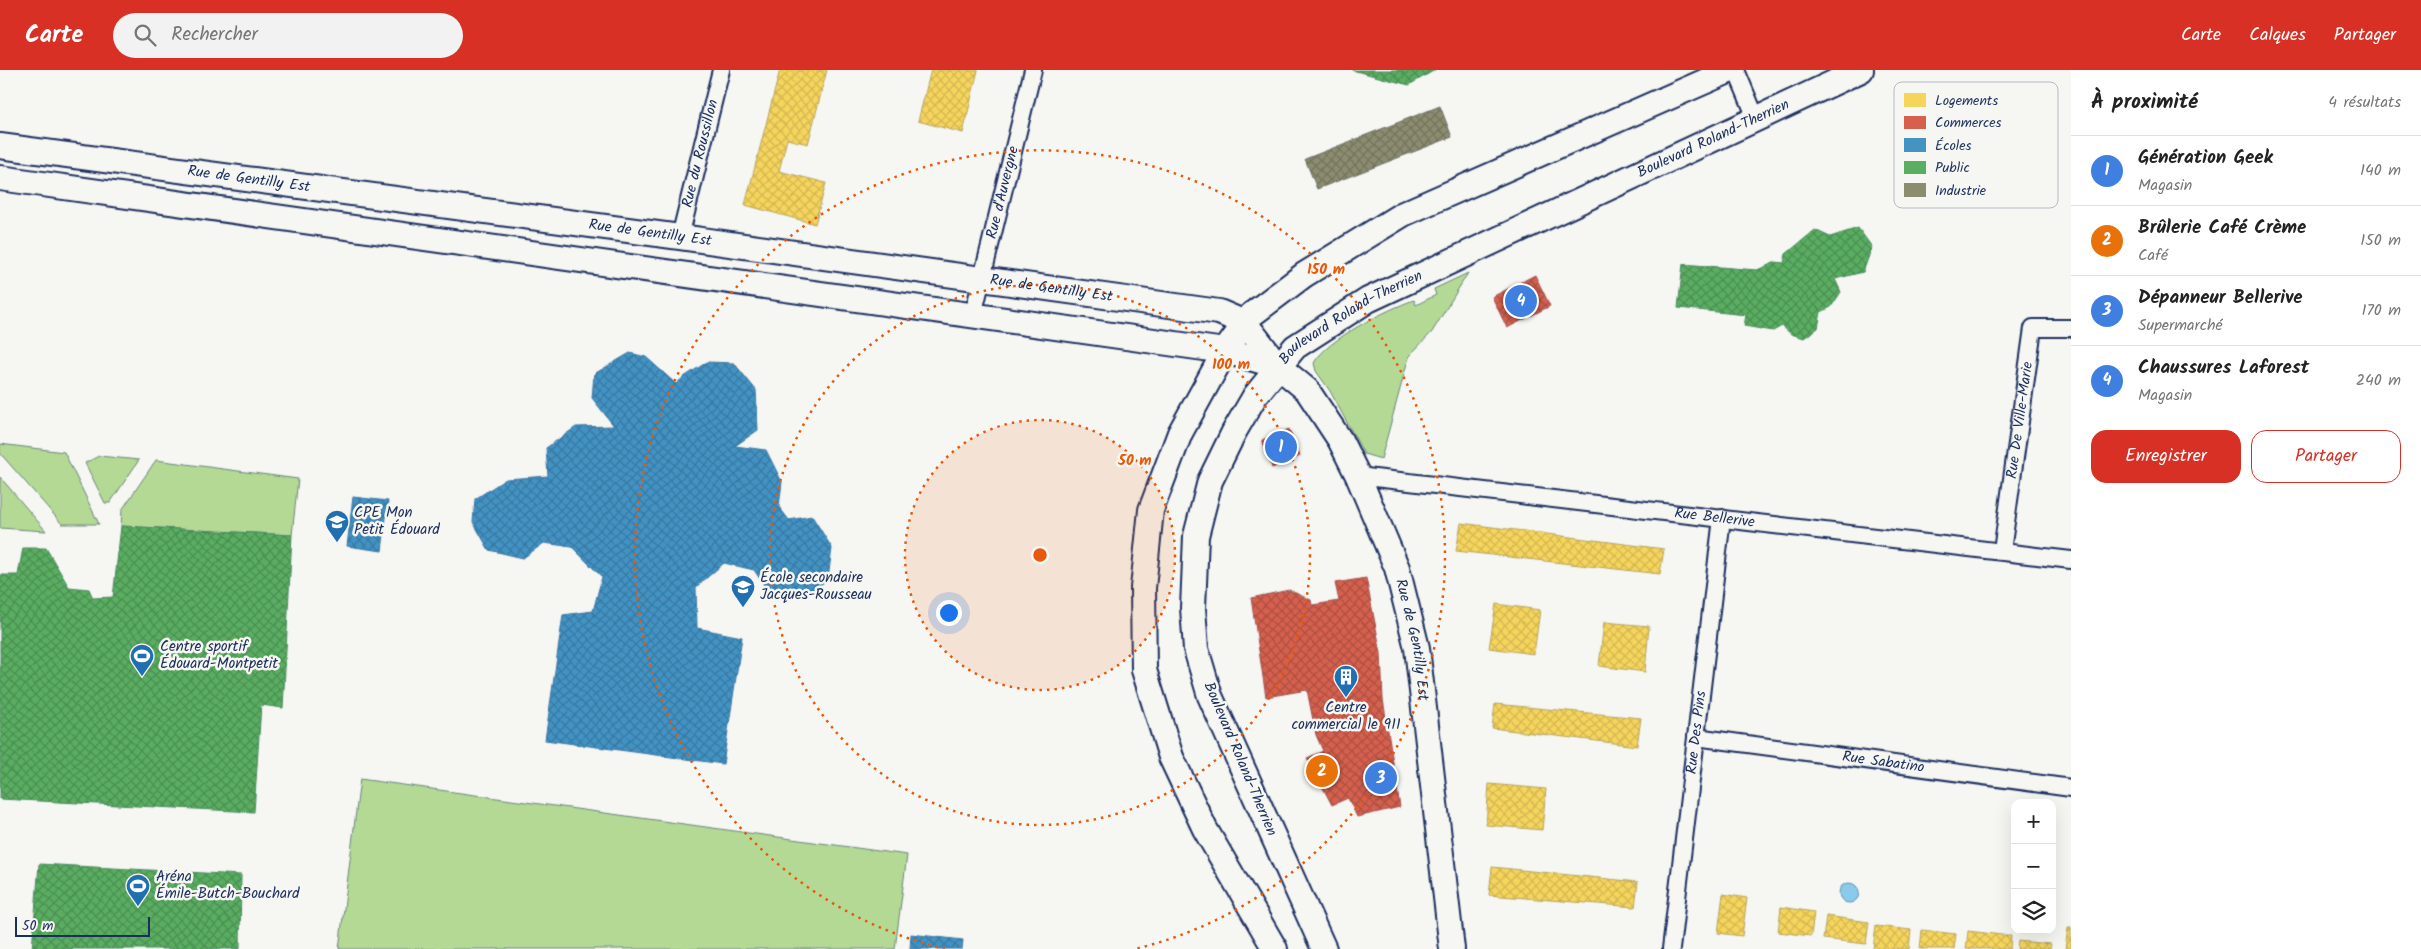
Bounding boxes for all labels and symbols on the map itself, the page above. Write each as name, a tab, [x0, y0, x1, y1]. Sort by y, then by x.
legend	[1894, 82, 2058, 208]
text: Logements	[1935, 90, 1998, 112]
street label: Boulevard Roland-Therrien	[1633, 93, 1794, 185]
street label: Rue du Roussillon	[676, 97, 725, 210]
text: Commerces	[1935, 112, 2001, 134]
text: Écoles	[1935, 135, 1971, 157]
street label: Rue d'Auvergne	[980, 144, 1026, 242]
text: Public	[1935, 157, 1970, 179]
street label: Rue de Gentilly Est	[186, 159, 312, 199]
text: Industrie	[1935, 180, 1987, 202]
street label: Rue de Gentilly Est	[587, 213, 713, 253]
text: 150 m	[1307, 258, 1345, 282]
street label: Boulevard Roland-Therrien	[1273, 264, 1427, 370]
street label: Rue de Gentilly Est	[988, 268, 1115, 309]
pin: 4	[1505, 282, 1537, 320]
text: 100 m	[1212, 353, 1250, 377]
street label: Rue De Ville-Marie	[2000, 360, 2040, 480]
pin: 1	[1265, 428, 1297, 466]
text: 50 m	[1117, 449, 1152, 473]
place label: CPE Mon Petit Édouard	[354, 501, 440, 542]
street label: Rue Bellerive	[1673, 501, 1756, 535]
school or university icon: CPE Mon Petit Édouard	[324, 509, 350, 543]
centre of rings	[1031, 546, 1049, 564]
place label: École secondaire Jacques-Rousseau	[760, 566, 872, 607]
school or university icon: École secondaire Jacques-Rousseau	[730, 574, 756, 608]
street label: Rue de Gentilly Est	[1388, 576, 1435, 702]
your location	[936, 600, 962, 626]
place label: Centre sportif Édouard-Montpetit	[160, 635, 278, 676]
sports icon: Centre sportif Édouard-Montpetit	[129, 643, 155, 677]
building icon: Centre commercial le 911	[1333, 664, 1359, 698]
street label: Boulevard Roland-Therrien	[1197, 678, 1283, 840]
street label: Rue Des Pins	[1680, 689, 1714, 776]
place label: Centre commercial le 911	[1291, 696, 1401, 737]
street label: Rue Sabatino	[1841, 745, 1926, 780]
pin: 2	[1306, 752, 1338, 790]
pin: 3	[1365, 759, 1397, 797]
place label: Aréna Émile-Butch-Bouchard	[156, 865, 300, 906]
sports icon: Aréna Émile-Butch-Bouchard	[125, 873, 151, 907]
scale bar	[15, 914, 150, 937]

